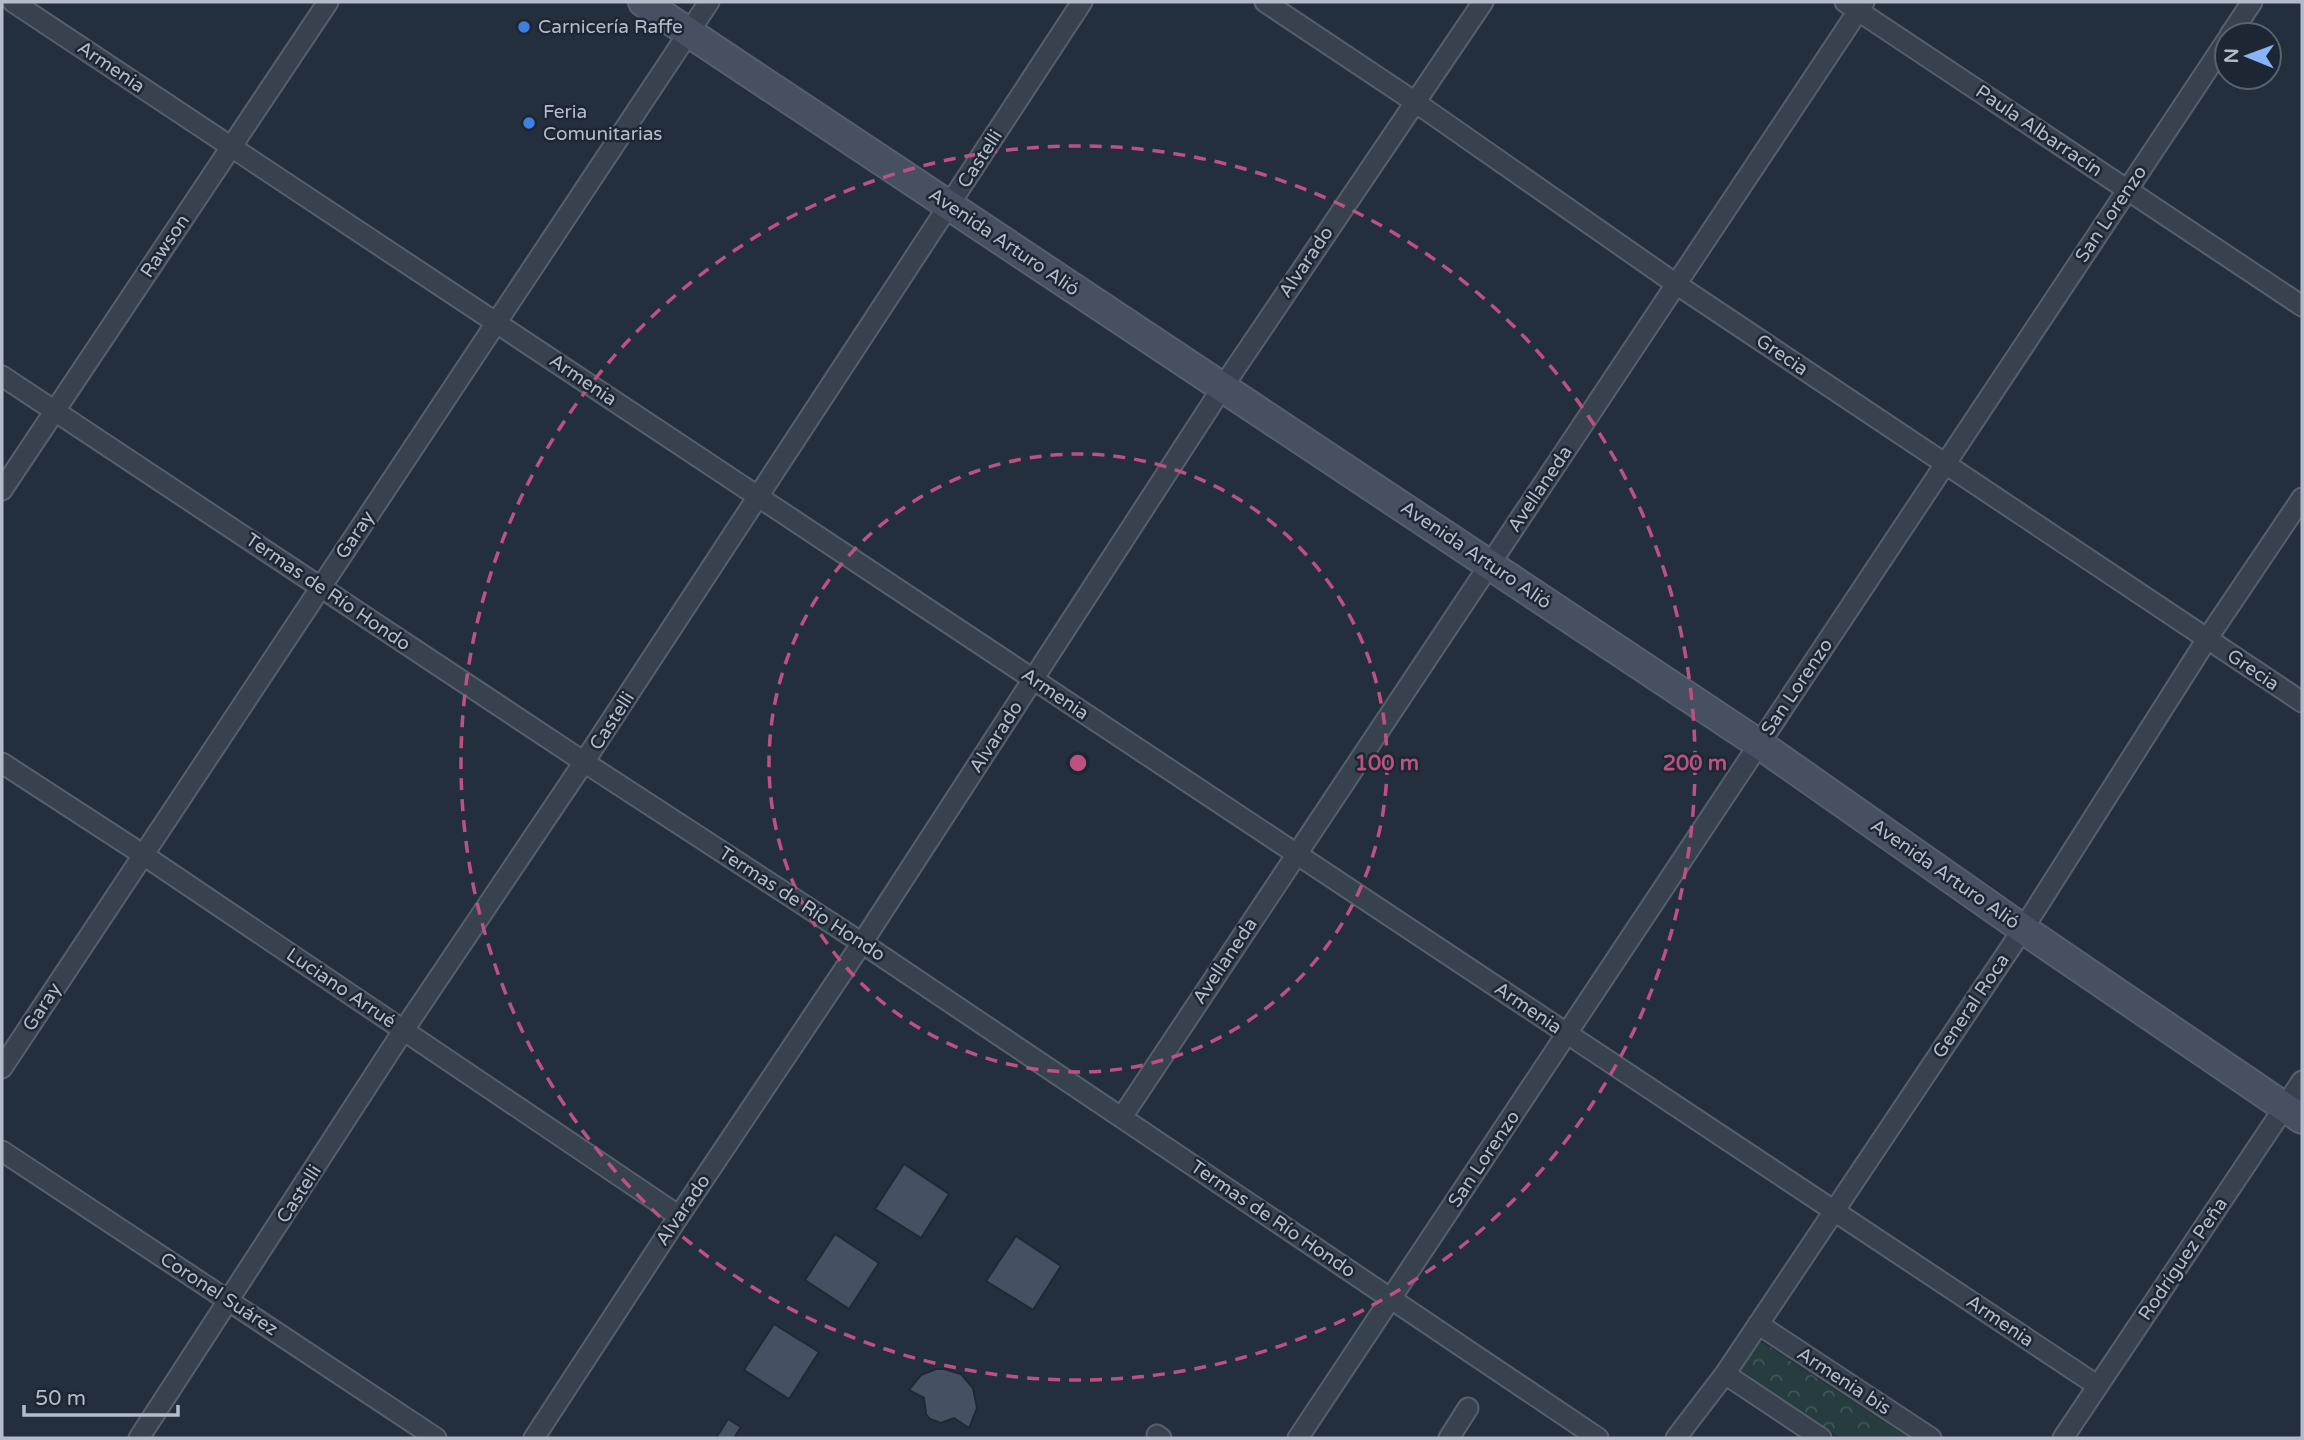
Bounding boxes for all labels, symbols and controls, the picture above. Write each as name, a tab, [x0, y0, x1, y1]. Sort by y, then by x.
place label: Carnicería Raffe	[538, 16, 683, 38]
marker: Carnicería Raffe	[516, 19, 532, 35]
north arrow	[2213, 21, 2283, 91]
street label: Armenia	[73, 36, 149, 98]
text: N	[2221, 48, 2243, 64]
street label: Paula Albarracín	[1972, 81, 2106, 181]
place label: Feria Comunitarias	[543, 101, 662, 145]
marker: Feria Comunitarias	[521, 115, 537, 131]
street label: Castelli	[953, 126, 1007, 192]
street label: San Lorenzo	[2071, 162, 2151, 266]
street label: Avenida Arturo Alió	[925, 183, 1083, 301]
street label: Rawson	[136, 210, 194, 282]
street label: Alvarado	[1274, 222, 1338, 302]
street label: Grecia	[1752, 330, 1812, 380]
street label: Armenia	[545, 349, 621, 411]
street label: Avellaneda	[1503, 442, 1577, 536]
street label: Avenida Arturo Alió	[1397, 496, 1555, 614]
street label: Garay	[331, 507, 379, 563]
street label: Termas de Río Hondo	[242, 529, 414, 655]
street label: San Lorenzo	[1757, 635, 1837, 739]
street label: Grecia	[2223, 645, 2283, 695]
street label: Armenia	[1017, 663, 1093, 725]
street label: Castelli	[585, 688, 639, 754]
street label: Alvarado	[965, 697, 1027, 777]
centre of rings	[1066, 751, 1090, 775]
text: 100 m	[1355, 751, 1419, 776]
text: 200 m	[1663, 751, 1727, 776]
street label: Avenida Arturo Alió	[1866, 814, 2024, 934]
street label: Termas de Río Hondo	[715, 842, 889, 966]
street label: Avellaneda	[1188, 914, 1262, 1008]
street label: Luciano Arrué	[282, 943, 400, 1033]
street label: General Roca	[1928, 950, 2014, 1062]
street label: Armenia	[1490, 977, 1566, 1039]
street label: Garay	[18, 979, 66, 1035]
street label: San Lorenzo	[1444, 1107, 1524, 1211]
street label: Termas de Río Hondo	[1187, 1156, 1359, 1282]
street label: Castelli	[272, 1161, 326, 1227]
street label: Alvarado	[651, 1170, 715, 1250]
street label: Rodríguez Peña	[2134, 1193, 2232, 1325]
street label: Coronel Suárez	[156, 1248, 282, 1340]
street label: Armenia	[1962, 1290, 2038, 1352]
street label: Armenia bis	[1793, 1343, 1895, 1419]
scale bar	[24, 1374, 178, 1418]
text: 50 m	[35, 1386, 86, 1411]

